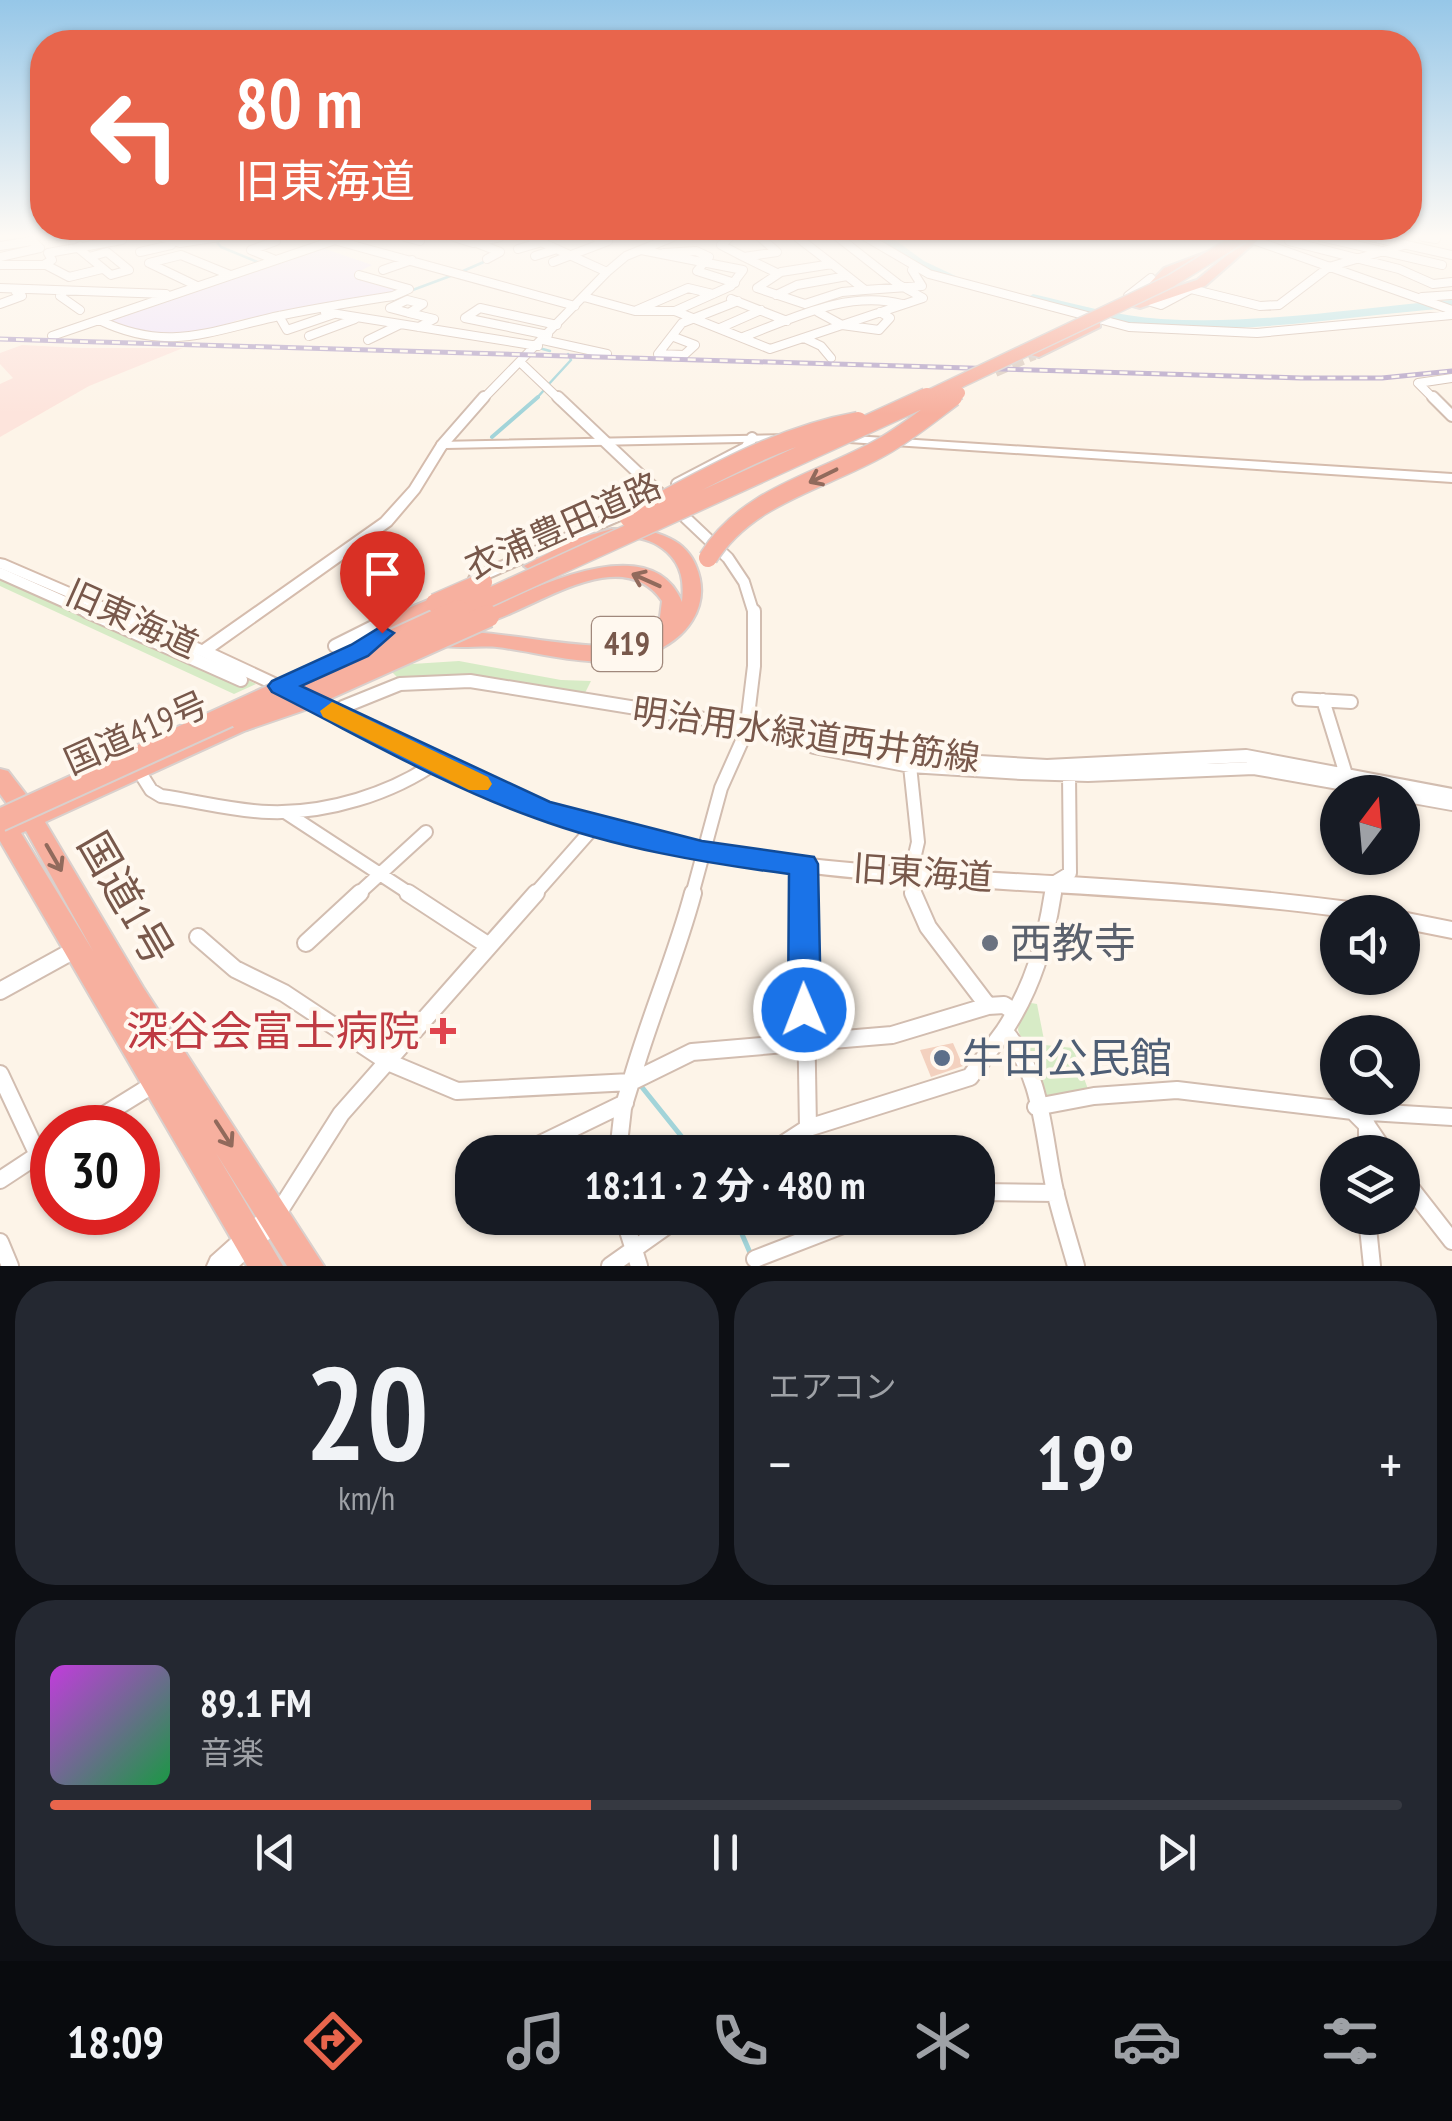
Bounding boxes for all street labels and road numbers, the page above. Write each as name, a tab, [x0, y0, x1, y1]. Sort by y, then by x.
street label: 衣浦豊田道路	[457, 461, 668, 589]
street label: 旧東海道	[59, 569, 206, 668]
road number: 419	[592, 617, 662, 671]
street label: 国道419号	[57, 680, 214, 784]
street label: 明治用水緑道西井筋線	[630, 687, 983, 781]
street label: 国道1号	[66, 821, 186, 974]
street label: 旧東海道	[852, 844, 995, 900]

